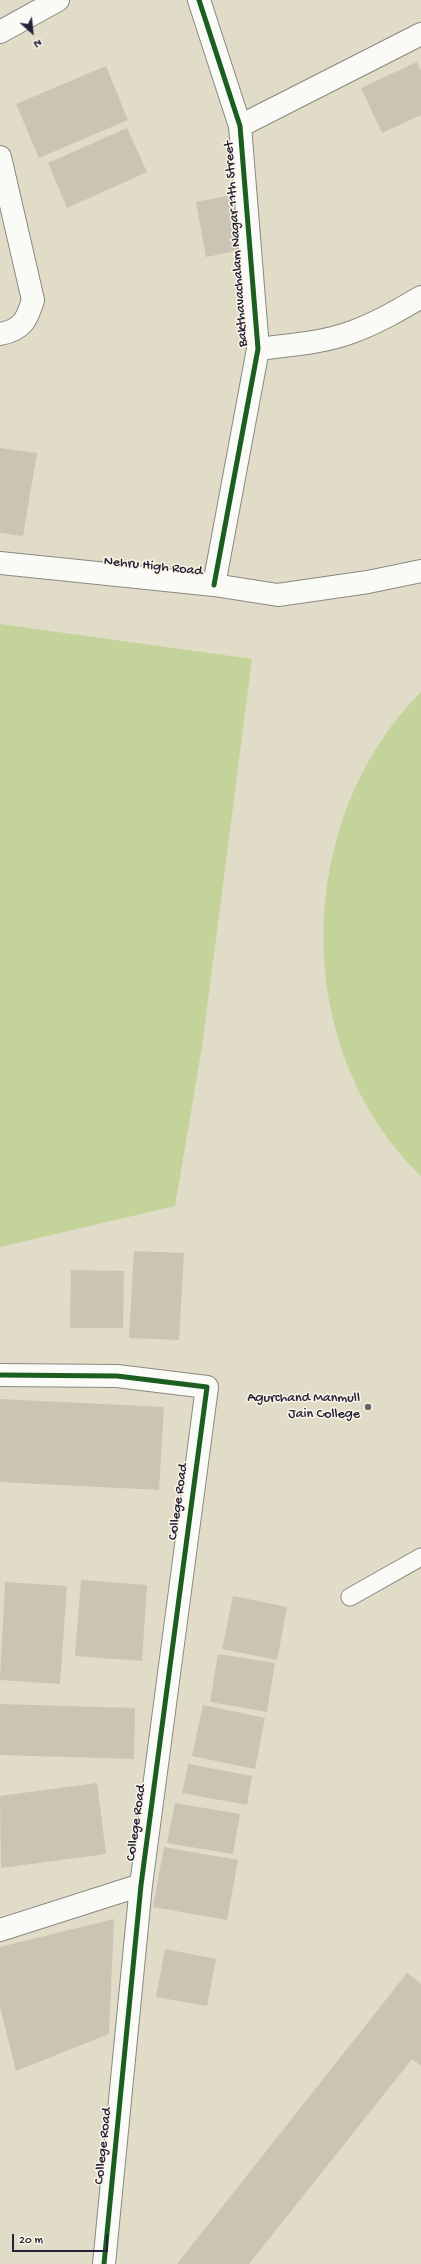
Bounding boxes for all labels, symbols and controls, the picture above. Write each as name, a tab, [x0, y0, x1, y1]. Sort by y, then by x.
north arrow	[12, 12, 52, 52]
text: N	[32, 36, 43, 50]
street label: Bakthavachalam Nagar 11th Street	[221, 140, 253, 348]
street label: Nehru High Road	[103, 553, 203, 581]
place label: Agurchand Manmull Jain College	[247, 1391, 360, 1424]
marker: Agurchand Manmull Jain College	[363, 1402, 373, 1412]
street label: College Road	[165, 1463, 193, 1541]
street label: College Road	[123, 1784, 151, 1862]
street label: College Road	[92, 2107, 116, 2185]
scale bar	[14, 2226, 110, 2252]
text: 20 m	[19, 2234, 43, 2248]

